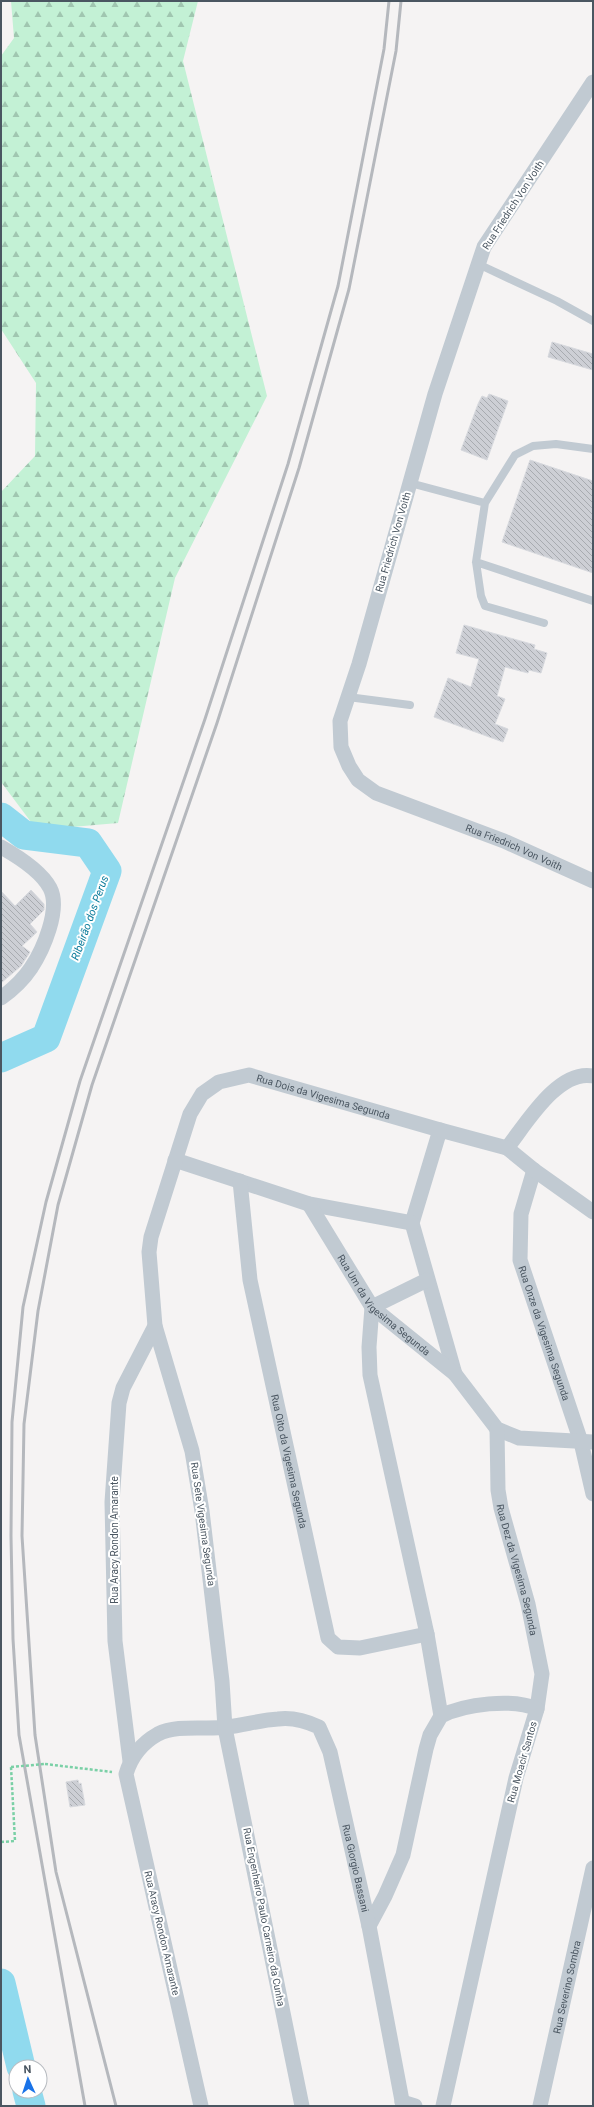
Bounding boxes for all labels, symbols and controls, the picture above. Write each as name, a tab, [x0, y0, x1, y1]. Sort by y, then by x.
street label: Rua Friedrich Von Voith	[480, 159, 546, 251]
street label: Rua Friedrich Von Voith	[373, 491, 413, 593]
street label: Rua Friedrich Von Voith	[464, 822, 564, 872]
water label: Ribeirão dos Perus	[69, 873, 112, 962]
street label: Rua Dois da Vigesima Segunda	[255, 1072, 392, 1121]
street label: Rua Um da Vigesima Segunda	[336, 1252, 432, 1357]
street label: Rua Onze da Vigesima Segunda	[517, 1264, 572, 1402]
street label: Rua Oito da Vigesima Segunda	[270, 1393, 309, 1529]
street label: Rua Sete Vigesima Segunda	[189, 1461, 217, 1587]
street label: Rua Aracy Rondon Amarante	[109, 1476, 120, 1604]
street label: Rua Dez da Vigesima Segunda	[495, 1503, 540, 1636]
street label: Rua Moacir Santos	[505, 1720, 539, 1804]
street label: Rua Giorgio Bassani	[341, 1823, 371, 1913]
street label: Rua Engenheiro Paulo Carneiro da Cunha	[241, 1827, 287, 2007]
street label: Rua Aracy Rondon Amarante	[142, 1870, 182, 1996]
street label: Rua Severino Sombra	[551, 1939, 582, 2035]
north arrow	[8, 2059, 48, 2099]
text: N	[23, 2063, 32, 2076]

